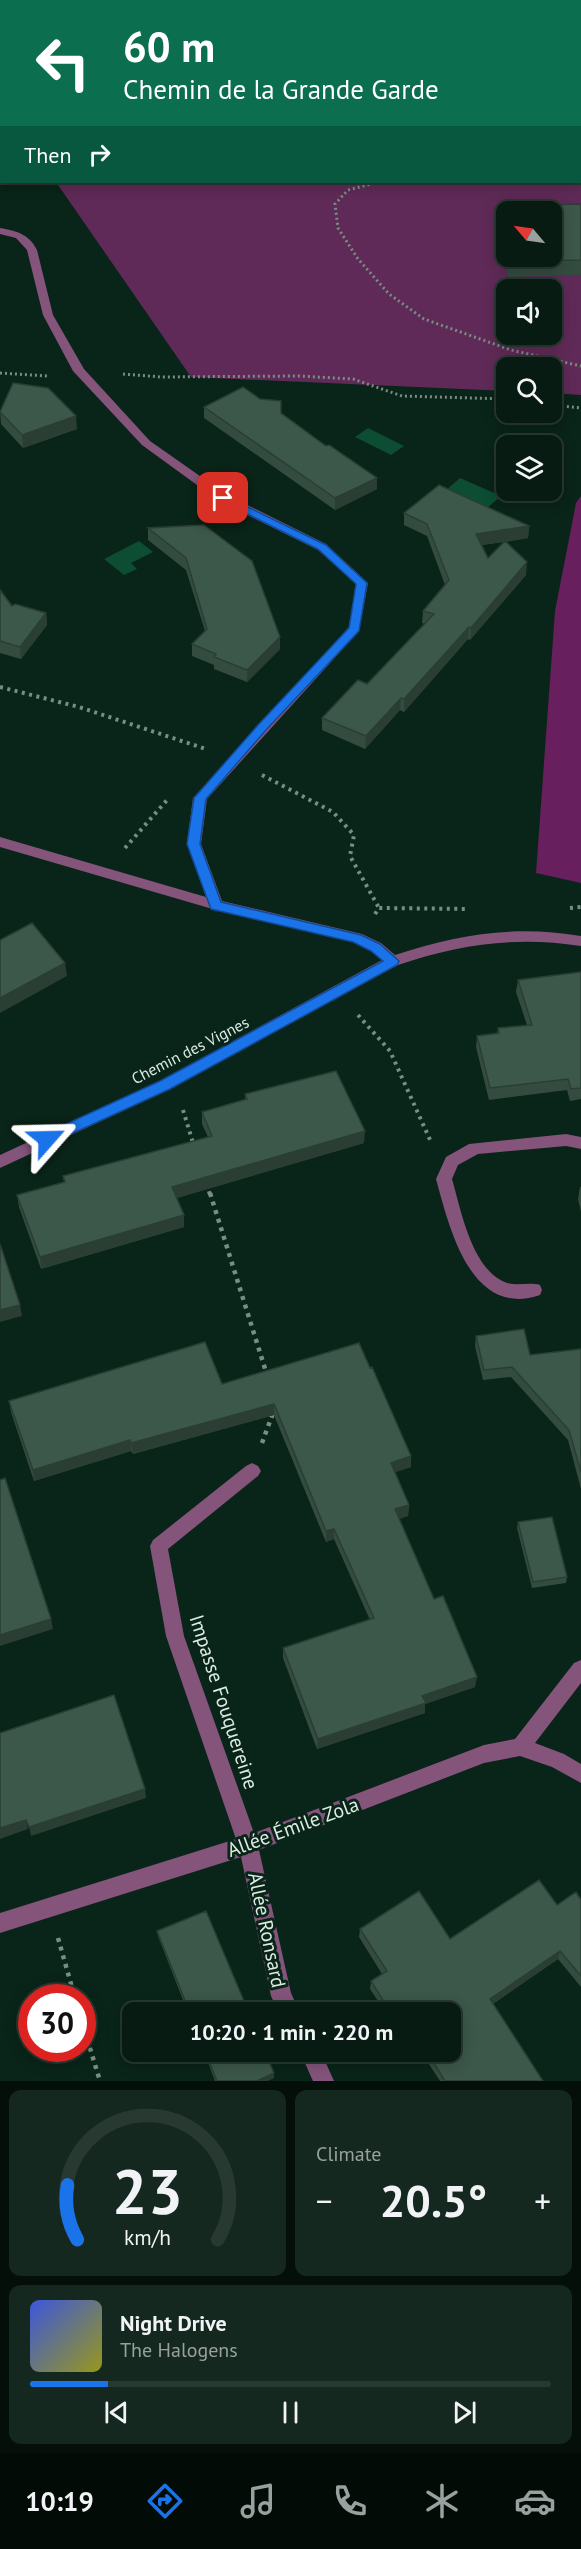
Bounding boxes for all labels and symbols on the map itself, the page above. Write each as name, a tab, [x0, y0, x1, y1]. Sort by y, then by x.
north arrow	[496, 201, 562, 267]
pin	[197, 472, 248, 523]
street label: Chemin des Vignes	[128, 1012, 252, 1088]
position arrow	[15, 1107, 79, 1171]
street label: Impasse Fouquereine	[184, 1611, 264, 1793]
street label: Allée Émile Zola	[224, 1791, 362, 1863]
street label: Allée Ronsard	[242, 1870, 292, 1990]
speed limit sign: 30	[18, 1984, 96, 2062]

